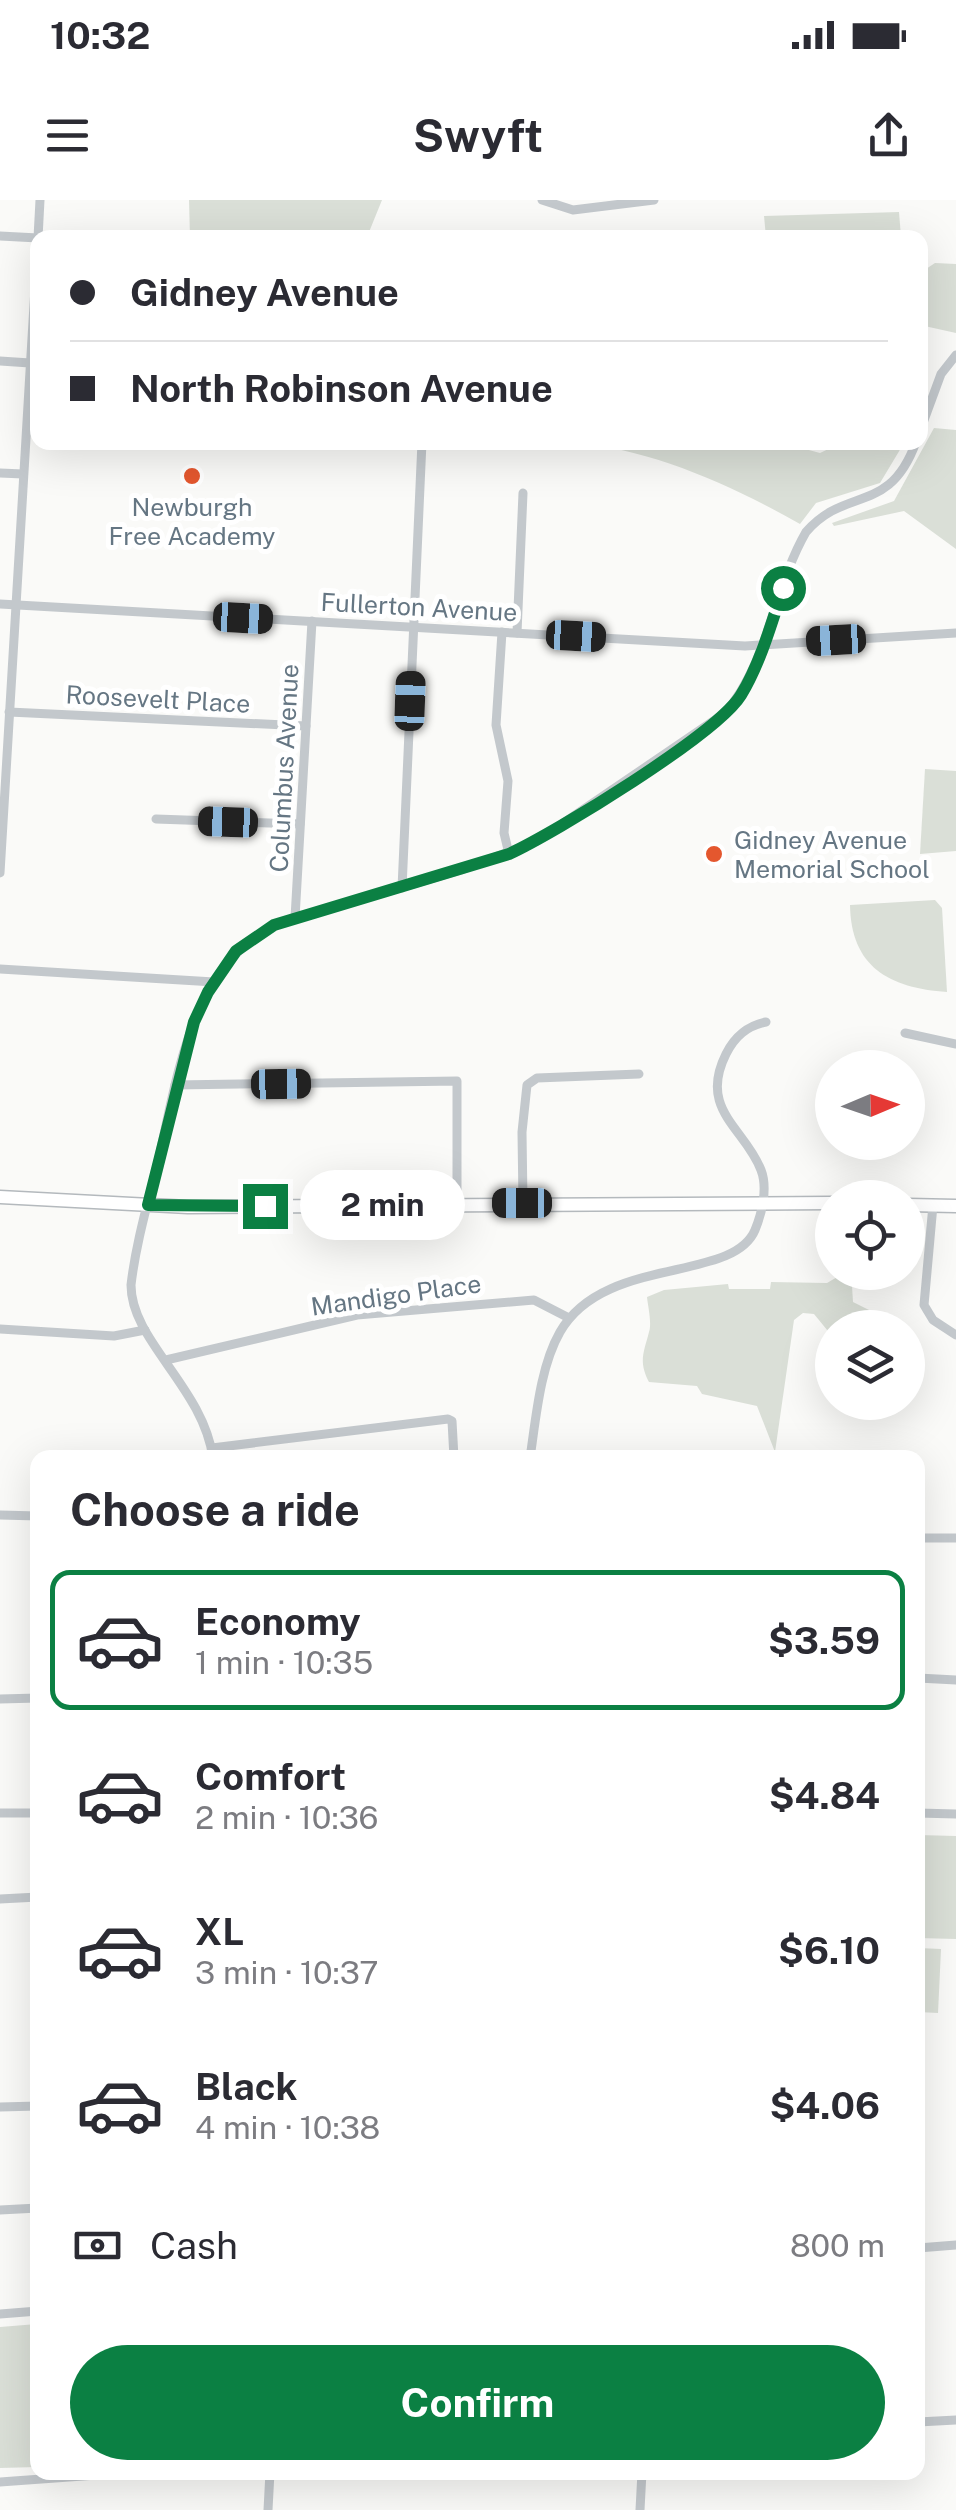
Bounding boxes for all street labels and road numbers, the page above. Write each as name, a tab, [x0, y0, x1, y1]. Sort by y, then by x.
street label: Fullerton Avenue	[320, 587, 518, 627]
street label: Columbus Avenue	[264, 663, 304, 873]
street label: Roosevelt Place	[65, 679, 251, 719]
street label: Mandigo Place	[309, 1268, 483, 1322]

